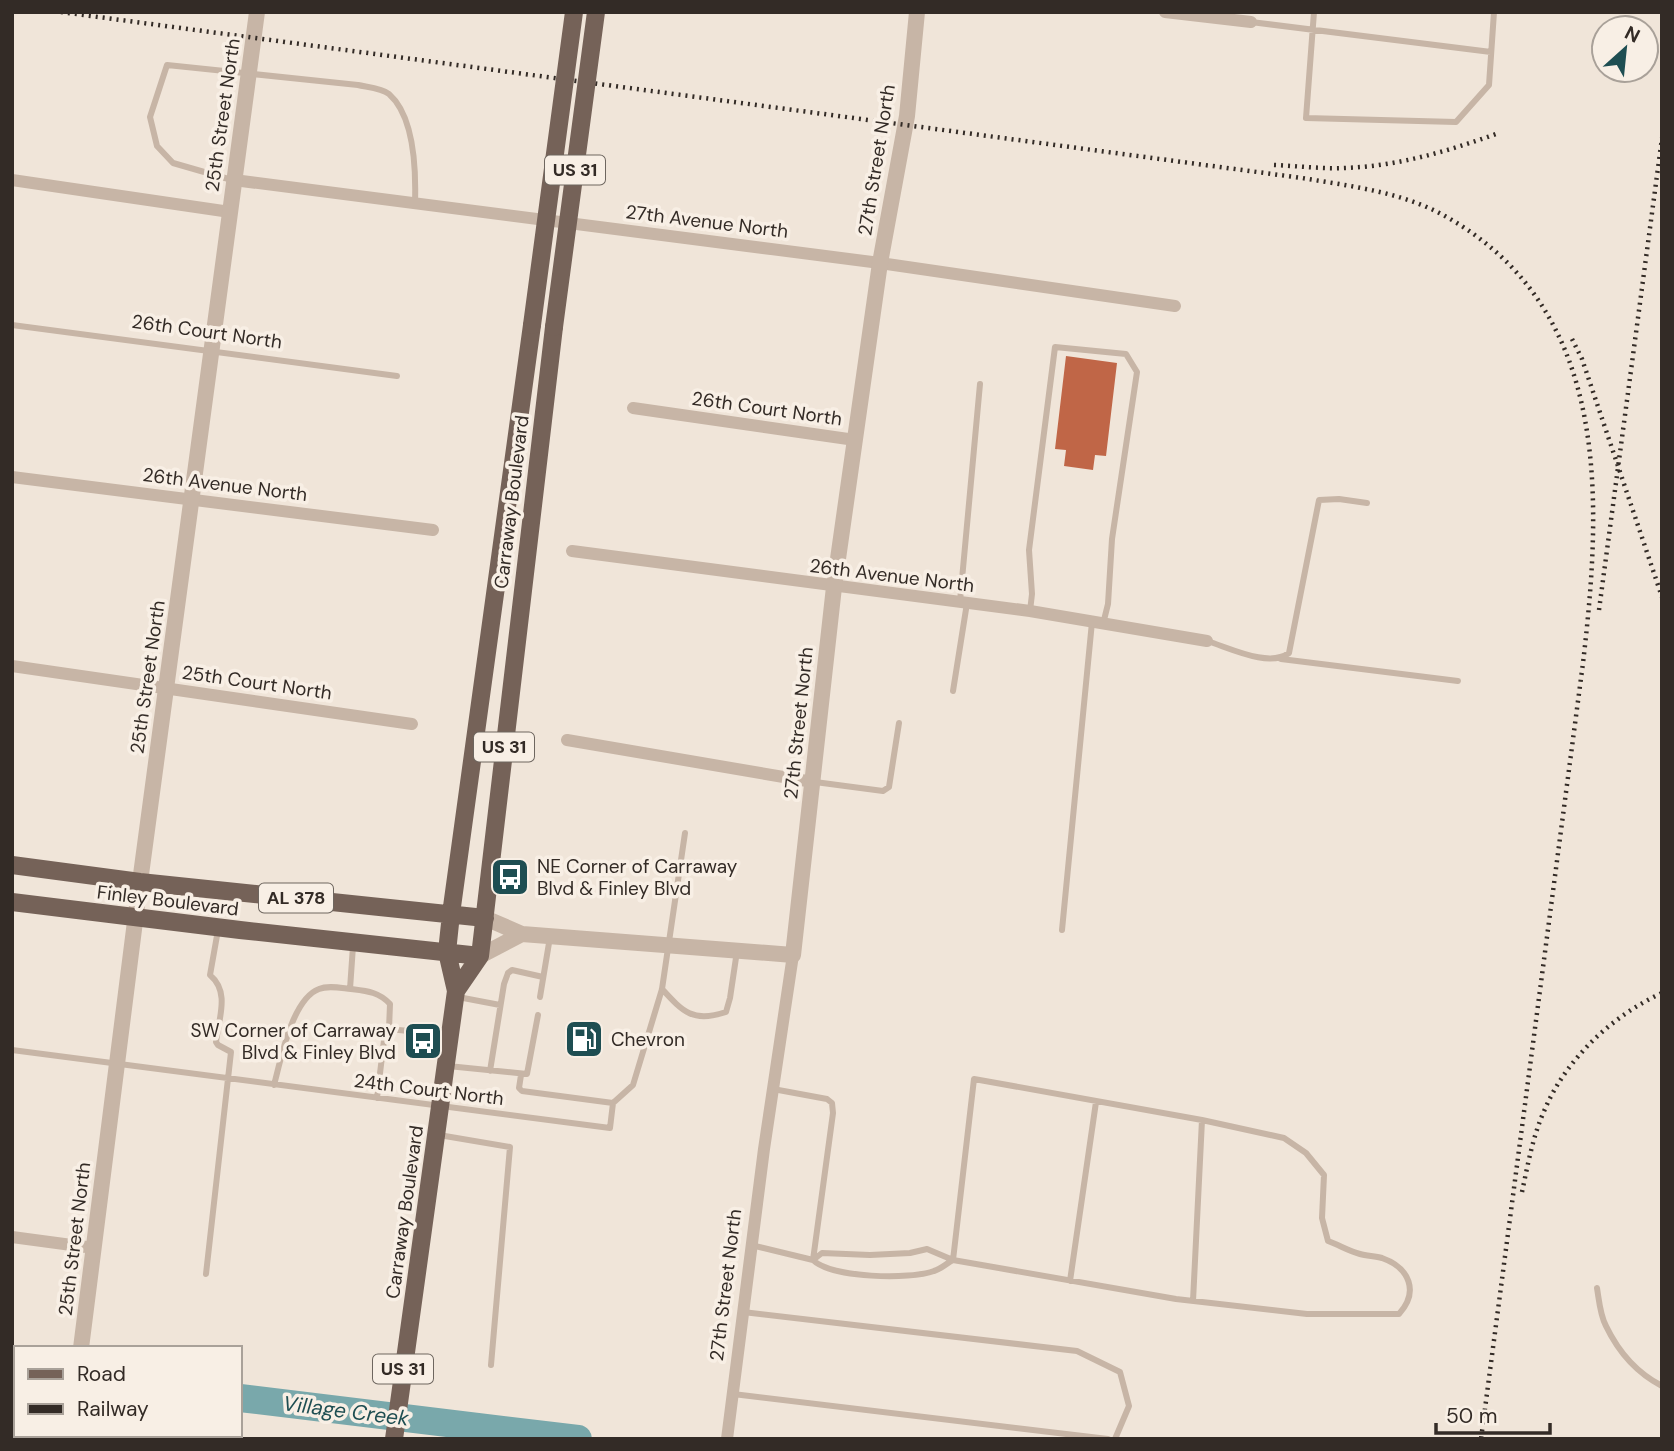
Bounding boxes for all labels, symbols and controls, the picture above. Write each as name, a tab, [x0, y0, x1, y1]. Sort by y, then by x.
north arrow	[1590, 14, 1660, 84]
text: N	[1621, 20, 1644, 49]
street label: 25th Street North	[199, 37, 246, 193]
street label: 27th Street North	[852, 83, 901, 238]
road number: US 31	[545, 155, 605, 184]
street label: 27th Avenue North	[624, 199, 790, 244]
street label: 26th Court North	[130, 309, 284, 354]
street label: 26th Court North	[690, 386, 844, 431]
street label: Carraway Boulevard	[488, 414, 535, 590]
street label: 26th Avenue North	[141, 462, 309, 507]
street label: 26th Avenue North	[808, 553, 976, 598]
street label: 25th Street North	[124, 599, 171, 755]
street label: 27th Street North	[778, 646, 819, 800]
street label: 25th Court North	[180, 660, 333, 705]
road number: US 31	[474, 732, 534, 762]
place label: NE Corner of Carraway Blvd & Finley Blvd	[537, 854, 738, 901]
bus stop icon: NE Corner of Carraway Blvd & Finley Blvd	[489, 856, 531, 898]
street label: Finley Boulevard	[96, 879, 240, 922]
road number: AL 378	[259, 884, 333, 912]
place label: SW Corner of Carraway Blvd & Finley Blvd	[190, 1018, 396, 1065]
fuel station icon: Chevron	[563, 1018, 605, 1060]
bus stop icon: SW Corner of Carraway Blvd & Finley Blvd	[402, 1020, 444, 1062]
place label: Chevron	[611, 1027, 685, 1052]
street label: 24th Court North	[353, 1068, 505, 1111]
street label: Carraway Boulevard	[380, 1124, 429, 1300]
street label: 25th Street North	[53, 1161, 96, 1317]
street label: 27th Street North	[704, 1208, 747, 1362]
legend	[14, 1346, 242, 1437]
road number: US 31	[373, 1354, 433, 1384]
text: Road	[77, 1360, 126, 1388]
water label: Village Creek	[282, 1389, 411, 1433]
scale bar	[1436, 1392, 1550, 1436]
text: Railway	[77, 1395, 149, 1423]
text: 50 m	[1446, 1402, 1497, 1430]

